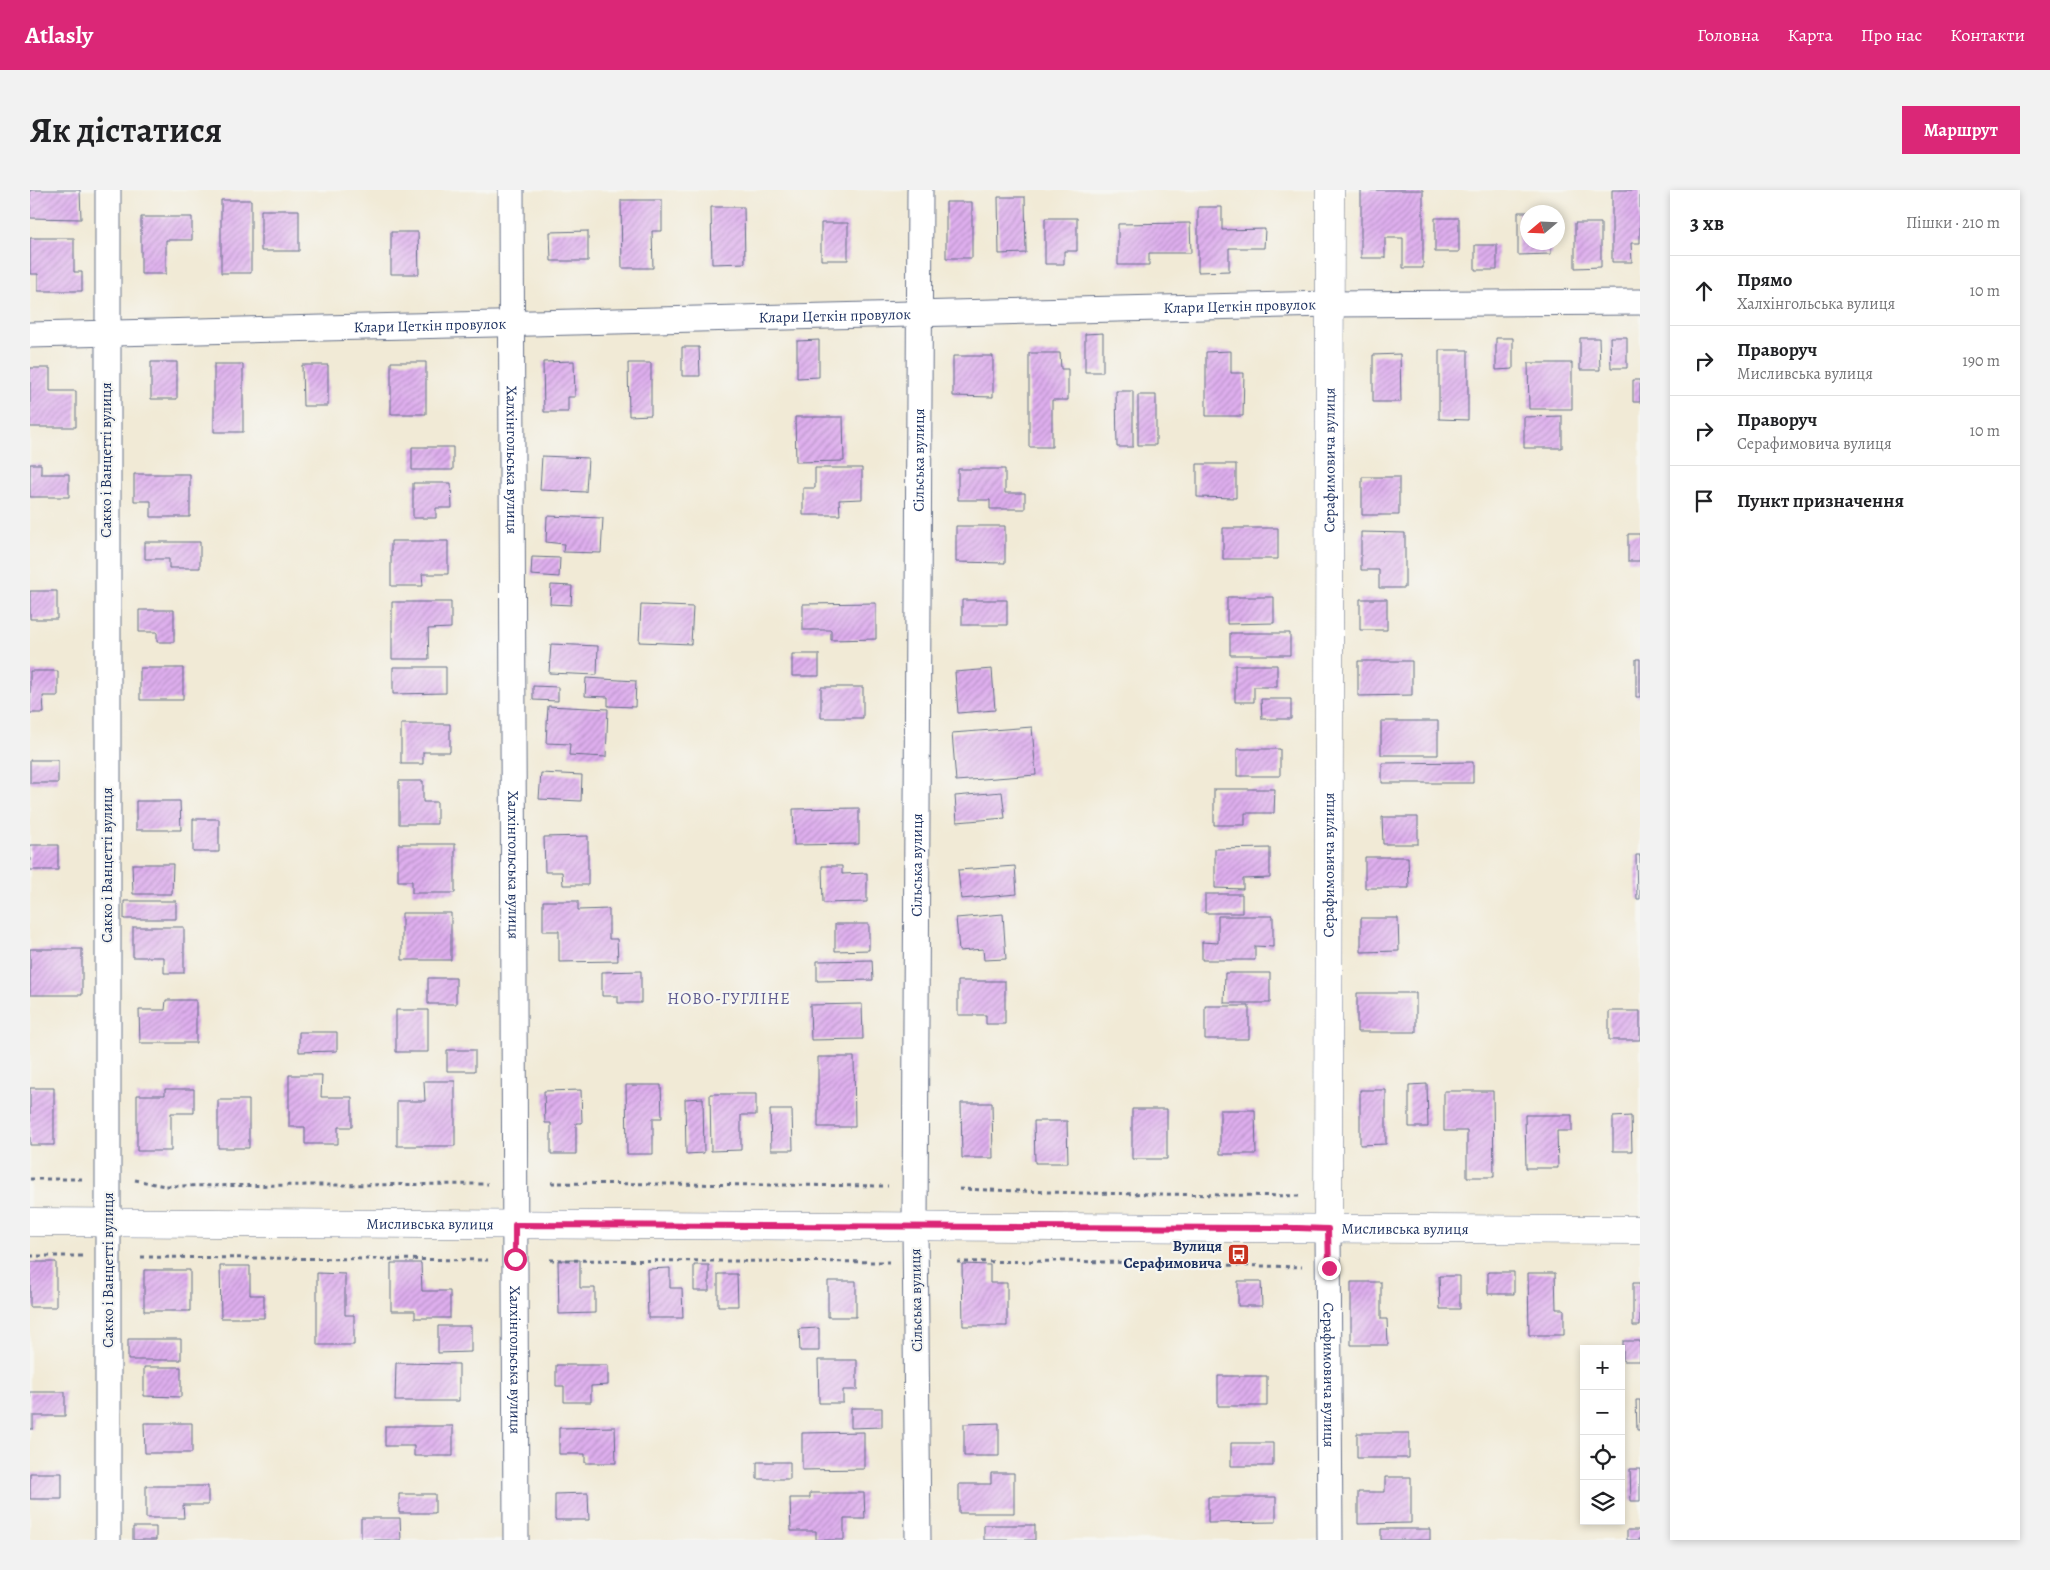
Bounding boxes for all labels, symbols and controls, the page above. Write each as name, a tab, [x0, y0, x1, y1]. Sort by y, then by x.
text: Atlasly	[25, 19, 93, 51]
text: Головна	[1697, 23, 1759, 47]
text: Карта	[1787, 23, 1833, 47]
text: Про нас	[1861, 23, 1922, 47]
text: Контакти	[1950, 23, 2025, 47]
text: Як дістатися	[30, 106, 222, 154]
button: Маршрут	[1902, 106, 2020, 154]
north arrow	[1520, 205, 1565, 250]
text: 3 хв	[1690, 209, 1724, 237]
text: Пішки · 210 m	[1906, 212, 2000, 234]
text: Прямо	[1737, 267, 1792, 293]
icon: ahead	[1690, 277, 1718, 305]
text: 10 m	[1970, 280, 2000, 302]
text: Халхінгольська вулиця	[1737, 293, 1895, 315]
street label: Клари Цеткін провулок	[1163, 294, 1316, 318]
street label: Клари Цеткін провулок	[758, 304, 911, 328]
street label: Клари Цеткін провулок	[353, 314, 507, 337]
text: Праворуч	[1737, 337, 1817, 363]
icon: right	[1690, 347, 1718, 375]
text: 190 m	[1962, 350, 2000, 372]
text: Мисливська вулиця	[1737, 363, 1873, 385]
street label: Сакко і Ванцетті вулиця	[96, 382, 116, 538]
street label: Халхінгольська вулиця	[502, 386, 522, 534]
street label: Серафимовича вулиця	[1319, 387, 1340, 533]
text: Праворуч	[1737, 407, 1817, 433]
street label: Сільська вулиця	[908, 408, 929, 512]
icon: right	[1690, 417, 1718, 445]
text: 10 m	[1970, 420, 2000, 442]
text: Серафимовича вулиця	[1737, 433, 1892, 455]
icon: arrive	[1690, 487, 1718, 515]
text: Пункт призначення	[1737, 488, 1904, 514]
street label: Сакко і Ванцетті вулиця	[97, 787, 117, 943]
street label: Халхінгольська вулиця	[503, 791, 524, 939]
street label: Серафимовича вулиця	[1319, 792, 1339, 938]
street label: Сільська вулиця	[906, 813, 927, 917]
district label: НОВО-ГУГЛІНЕ	[667, 988, 791, 1010]
street label: Сакко і Ванцетті вулиця	[98, 1192, 118, 1348]
street label: Мисливська вулиця	[366, 1214, 494, 1234]
street label: Мисливська вулиця	[1341, 1219, 1469, 1239]
place label: Вулиця Серафимовича	[1124, 1236, 1223, 1273]
bus stop icon: Вулиця Серафимовича	[1226, 1243, 1250, 1267]
route start	[504, 1248, 527, 1271]
street label: Сільська вулиця	[905, 1248, 927, 1352]
route end	[1318, 1257, 1341, 1280]
street label: Халхінгольська вулиця	[505, 1286, 526, 1434]
street label: Серафимовича вулиця	[1318, 1302, 1339, 1448]
map controls	[1580, 1345, 1625, 1525]
button: +	[1580, 1345, 1625, 1390]
button: −	[1580, 1390, 1625, 1435]
button: locate	[1580, 1435, 1625, 1480]
button: layers	[1580, 1480, 1625, 1525]

